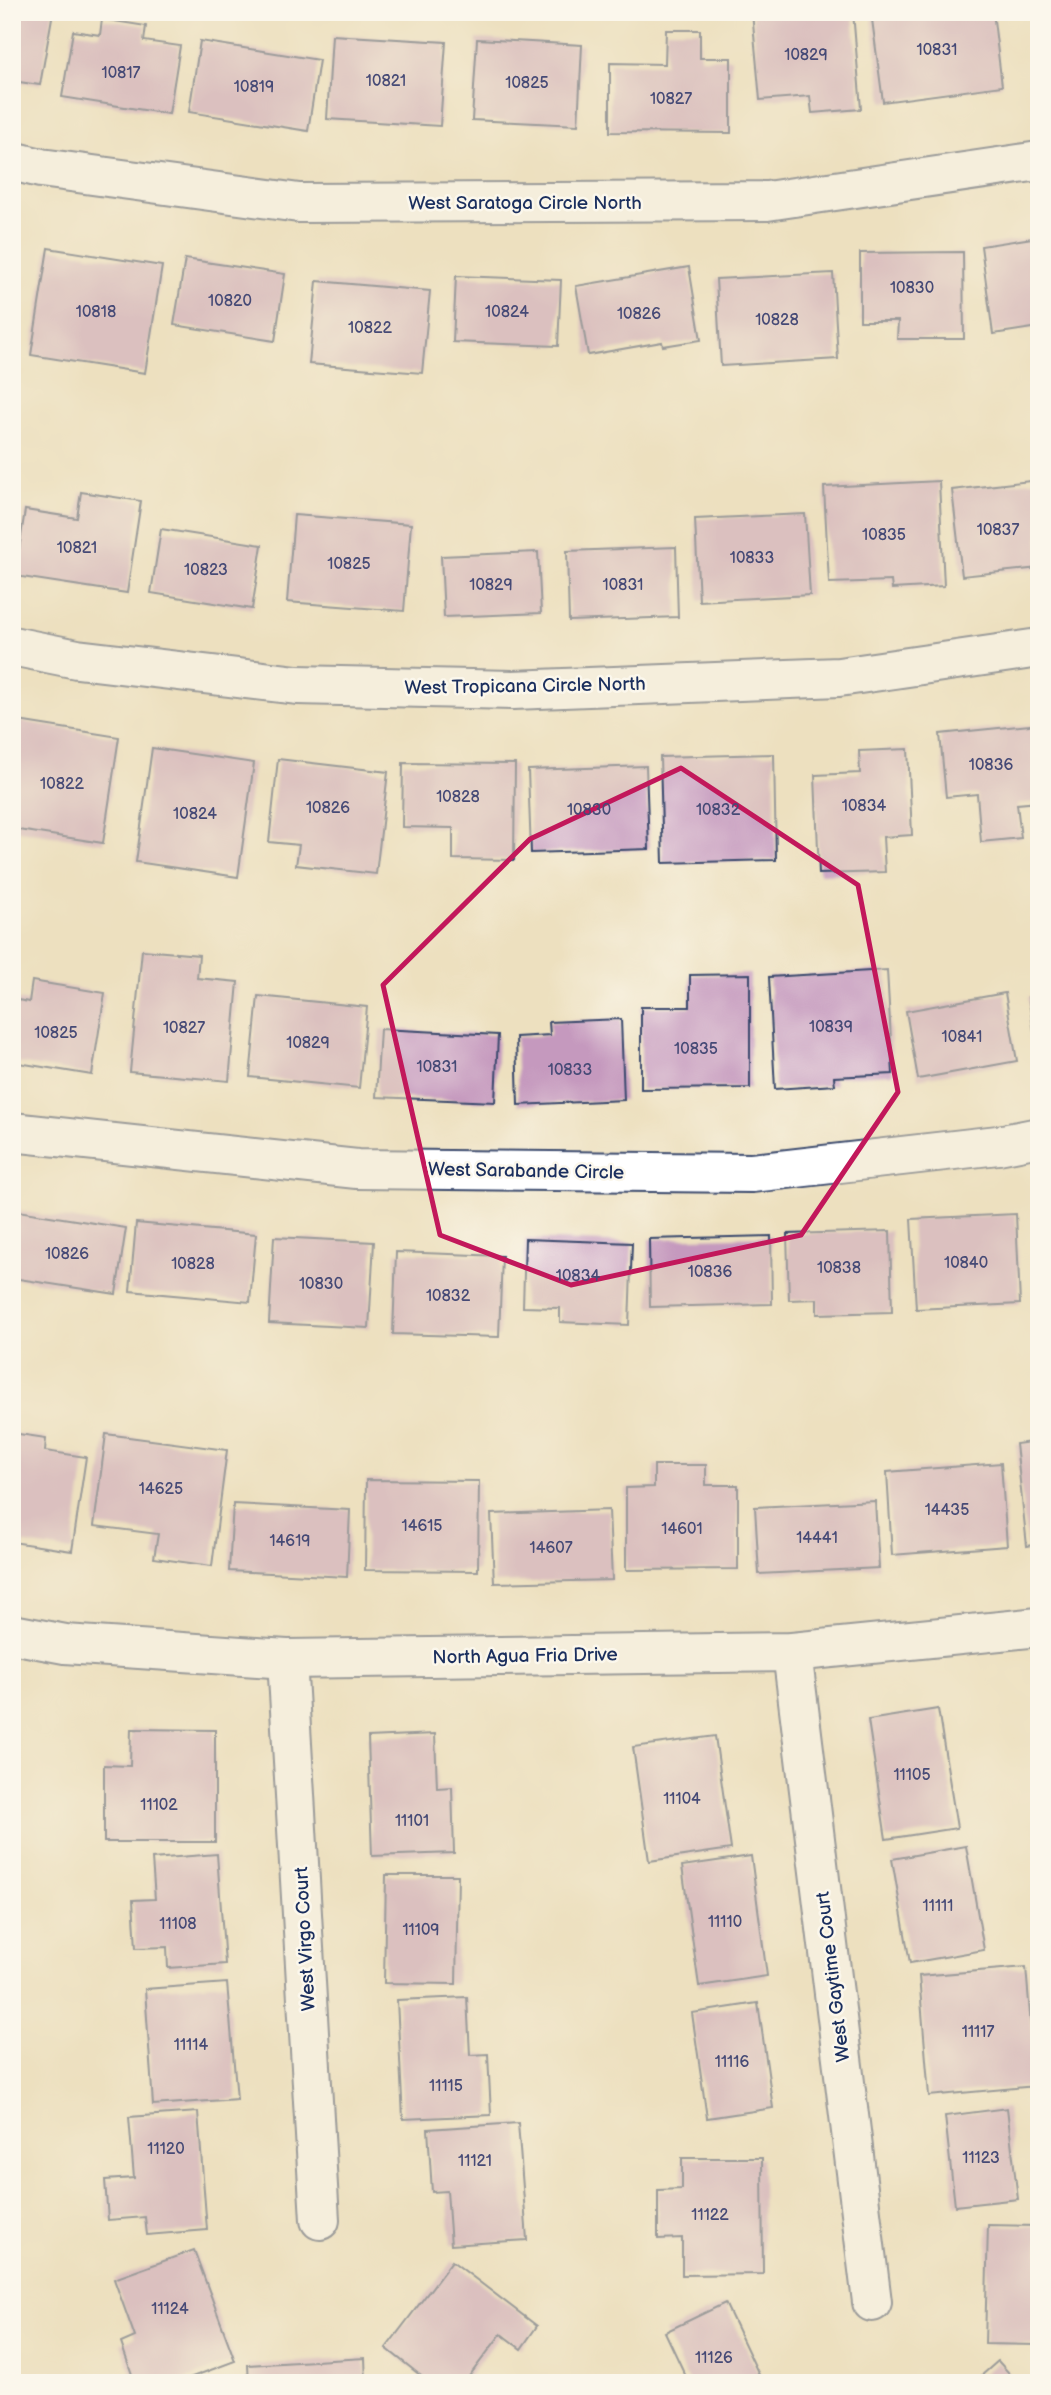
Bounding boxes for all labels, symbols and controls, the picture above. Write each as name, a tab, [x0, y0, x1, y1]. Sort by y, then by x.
house number: 10831	[917, 41, 957, 60]
house number: 10829	[784, 46, 828, 65]
house number: 10817	[102, 64, 141, 83]
house number: 10821	[366, 72, 406, 91]
house number: 10825	[505, 74, 549, 93]
house number: 10819	[234, 78, 274, 97]
house number: 10827	[650, 90, 692, 109]
street label: West Saratoga Circle North	[408, 192, 642, 215]
house number: 10830	[890, 279, 934, 298]
house number: 10820	[208, 292, 252, 311]
house number: 10818	[76, 303, 116, 322]
house number: 10824	[485, 303, 529, 322]
house number: 10826	[617, 305, 661, 324]
house number: 10828	[755, 311, 799, 330]
house number: 10822	[348, 319, 392, 338]
house number: 10837	[977, 521, 1019, 540]
house number: 10835	[862, 526, 906, 545]
house number: 10821	[57, 539, 97, 558]
house number: 10833	[730, 549, 774, 568]
house number: 10825	[327, 555, 371, 574]
house number: 10823	[184, 561, 228, 580]
house number: 10829	[469, 576, 513, 595]
house number: 10831	[603, 576, 643, 595]
street label: West Tropicana Circle North	[404, 673, 646, 700]
house number: 10836	[969, 756, 1013, 775]
house number: 10822	[40, 775, 84, 794]
house number: 10828	[436, 788, 480, 807]
house number: 10834	[842, 797, 887, 816]
house number: 10826	[306, 799, 350, 818]
house number: 10830	[567, 801, 611, 820]
house number: 10832	[696, 801, 741, 820]
house number: 10824	[173, 805, 217, 824]
house number: 10839	[809, 1018, 853, 1037]
house number: 10827	[163, 1019, 205, 1038]
house number: 10825	[34, 1024, 78, 1043]
house number: 10841	[942, 1028, 982, 1047]
house number: 10829	[286, 1034, 330, 1053]
house number: 10835	[674, 1040, 718, 1059]
house number: 10831	[417, 1058, 457, 1077]
house number: 10833	[548, 1061, 592, 1080]
street label: West Sarabande Circle	[428, 1158, 624, 1185]
house number: 10826	[45, 1245, 89, 1264]
house number: 10840	[944, 1254, 988, 1273]
house number: 10828	[171, 1255, 215, 1274]
house number: 10838	[817, 1259, 861, 1278]
house number: 10836	[688, 1263, 732, 1282]
house number: 10834	[556, 1267, 601, 1286]
house number: 10830	[299, 1275, 343, 1294]
house number: 10832	[426, 1287, 471, 1306]
house number: 14625	[139, 1480, 183, 1499]
house number: 14435	[925, 1501, 969, 1520]
house number: 14615	[401, 1517, 443, 1536]
house number: 14601	[661, 1520, 703, 1539]
house number: 14441	[796, 1529, 838, 1548]
house number: 14619	[269, 1532, 311, 1551]
house number: 14607	[530, 1539, 573, 1558]
street label: North Agua Fria Drive	[432, 1643, 618, 1670]
house number: 11105	[893, 1766, 931, 1785]
house number: 11104	[663, 1790, 701, 1809]
house number: 11102	[140, 1796, 178, 1815]
house number: 11101	[395, 1812, 429, 1831]
street label: West Virgo Court	[290, 1866, 321, 2012]
street label: West Gaytime Court	[812, 1890, 855, 2063]
house number: 11111	[923, 1897, 953, 1916]
house number: 11110	[708, 1913, 742, 1932]
house number: 11108	[159, 1915, 197, 1934]
house number: 11109	[402, 1921, 440, 1940]
house number: 11117	[962, 2023, 994, 2042]
house number: 11114	[174, 2036, 209, 2055]
house number: 11116	[715, 2053, 749, 2072]
house number: 11115	[429, 2077, 463, 2096]
house number: 11120	[147, 2140, 185, 2159]
house number: 11123	[962, 2149, 1000, 2168]
house number: 11121	[458, 2152, 492, 2171]
house number: 11122	[691, 2206, 729, 2225]
house number: 11124	[151, 2300, 189, 2319]
house number: 11126	[695, 2349, 733, 2368]

